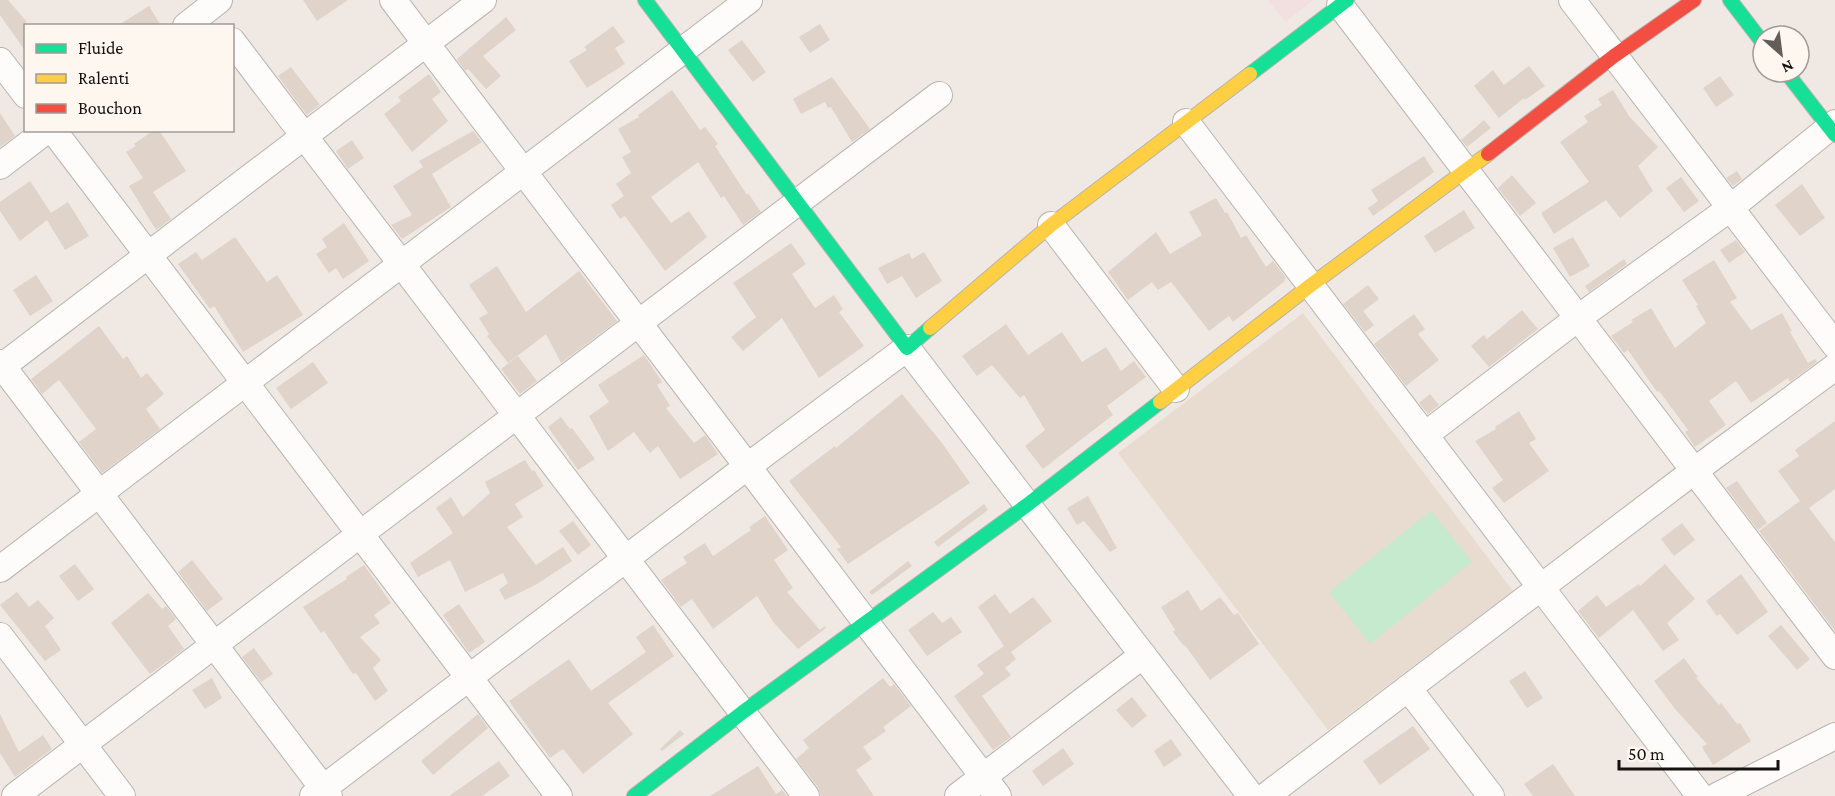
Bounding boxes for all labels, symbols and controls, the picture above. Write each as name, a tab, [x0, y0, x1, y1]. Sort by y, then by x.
legend	[24, 24, 234, 132]
north arrow	[1751, 24, 1811, 84]
text: Fluide	[78, 38, 123, 58]
text: N	[1779, 57, 1797, 77]
text: Ralenti	[78, 68, 129, 88]
text: Bouchon	[78, 98, 142, 118]
scale bar	[1619, 733, 1778, 771]
text: 50 m	[1628, 744, 1665, 764]

